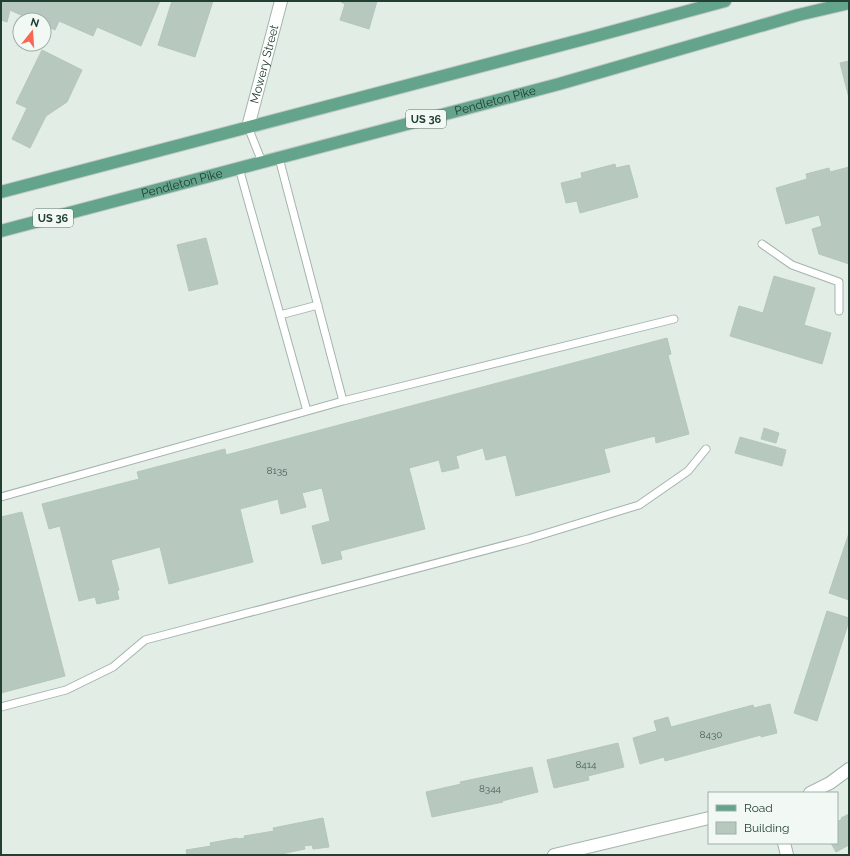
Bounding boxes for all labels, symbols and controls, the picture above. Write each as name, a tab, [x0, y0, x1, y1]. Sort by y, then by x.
north arrow	[12, 12, 52, 52]
text: N	[29, 15, 41, 30]
street label: Mowery Street	[247, 23, 281, 105]
street label: Pendleton Pike	[453, 83, 537, 118]
road number: US 36	[406, 110, 446, 128]
street label: Pendleton Pike	[140, 166, 224, 201]
road number: US 36	[33, 209, 73, 227]
house number: 8135	[267, 465, 288, 476]
house number: 8430	[700, 729, 722, 740]
house number: 8414	[575, 759, 597, 770]
house number: 8344	[479, 783, 502, 794]
legend	[708, 792, 838, 844]
text: Road	[744, 801, 773, 815]
text: Building	[744, 821, 790, 835]

